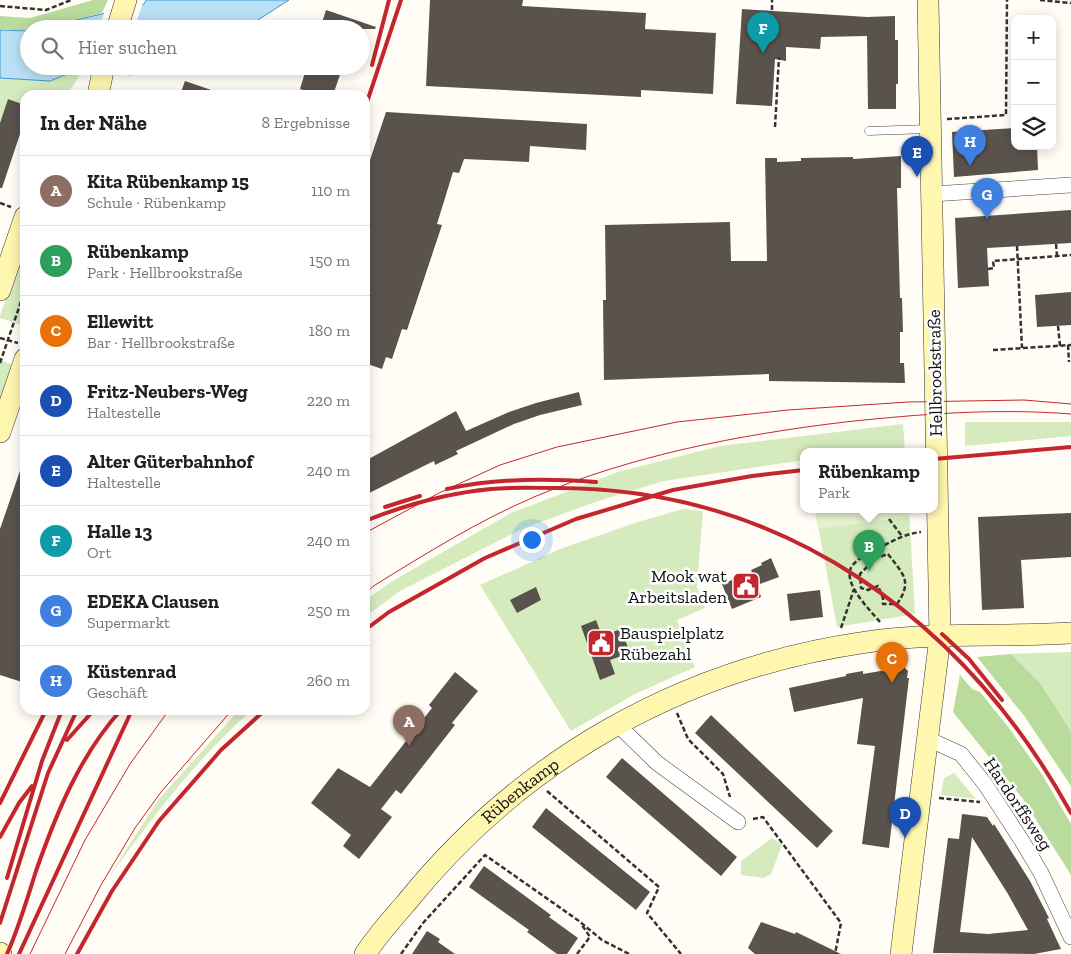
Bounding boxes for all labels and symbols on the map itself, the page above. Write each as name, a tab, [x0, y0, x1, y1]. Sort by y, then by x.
pin: F	[747, 12, 779, 53]
pin: H	[954, 125, 986, 166]
pin: E	[901, 136, 933, 177]
pin: G	[971, 178, 1003, 219]
street label: Hellbrookstraße	[923, 309, 947, 437]
your location	[519, 527, 545, 553]
pin: B	[853, 530, 885, 571]
place label: Mook wat Arbeitsladen	[628, 565, 728, 608]
public building icon: Mook wat Arbeitsladen	[731, 571, 761, 601]
place label: Bauspielplatz Rübezahl	[620, 622, 724, 665]
public building icon: Bauspielplatz Rübezahl	[586, 628, 616, 658]
pin: C	[876, 642, 908, 683]
pin: A	[393, 705, 425, 746]
street label: Rübenkamp	[477, 753, 563, 828]
street label: Hardorffsweg	[979, 753, 1057, 855]
pin: D	[889, 797, 921, 838]

